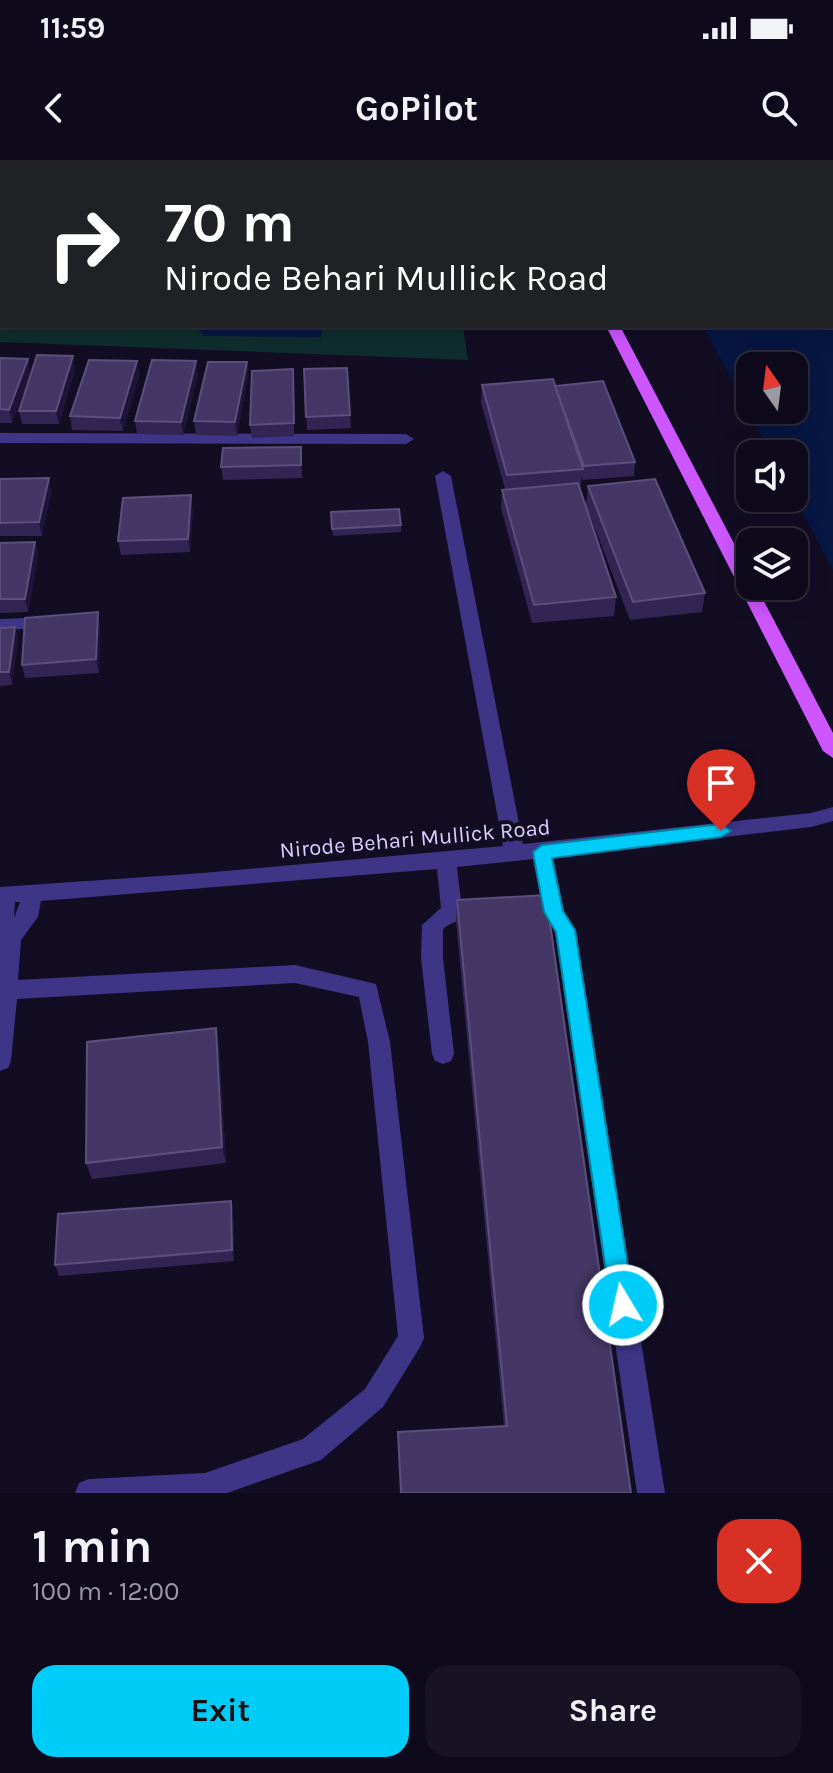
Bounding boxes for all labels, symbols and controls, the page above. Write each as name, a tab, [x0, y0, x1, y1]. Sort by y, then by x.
text: 11:59	[40, 10, 105, 46]
icon: back	[32, 86, 76, 130]
icon: search	[757, 86, 801, 130]
text: GoPilot	[355, 87, 478, 129]
text: 70 m	[164, 190, 295, 255]
icon: right	[32, 192, 136, 296]
text: Nirode Behari Mullick Road	[164, 257, 609, 299]
north arrow	[736, 352, 808, 424]
map controls	[736, 352, 808, 600]
button: sound	[736, 440, 808, 512]
button: layers	[736, 528, 808, 600]
pin	[687, 749, 755, 831]
icon: arrive	[699, 761, 743, 805]
street label: Nirode Behari Mullick Road	[279, 814, 551, 864]
position arrow	[581, 1263, 665, 1347]
text: 1 min	[32, 1518, 152, 1574]
button: close	[717, 1519, 801, 1603]
text: 100 m · 12:00	[32, 1576, 179, 1607]
button: Exit	[32, 1665, 409, 1757]
button: Share	[425, 1665, 801, 1757]

